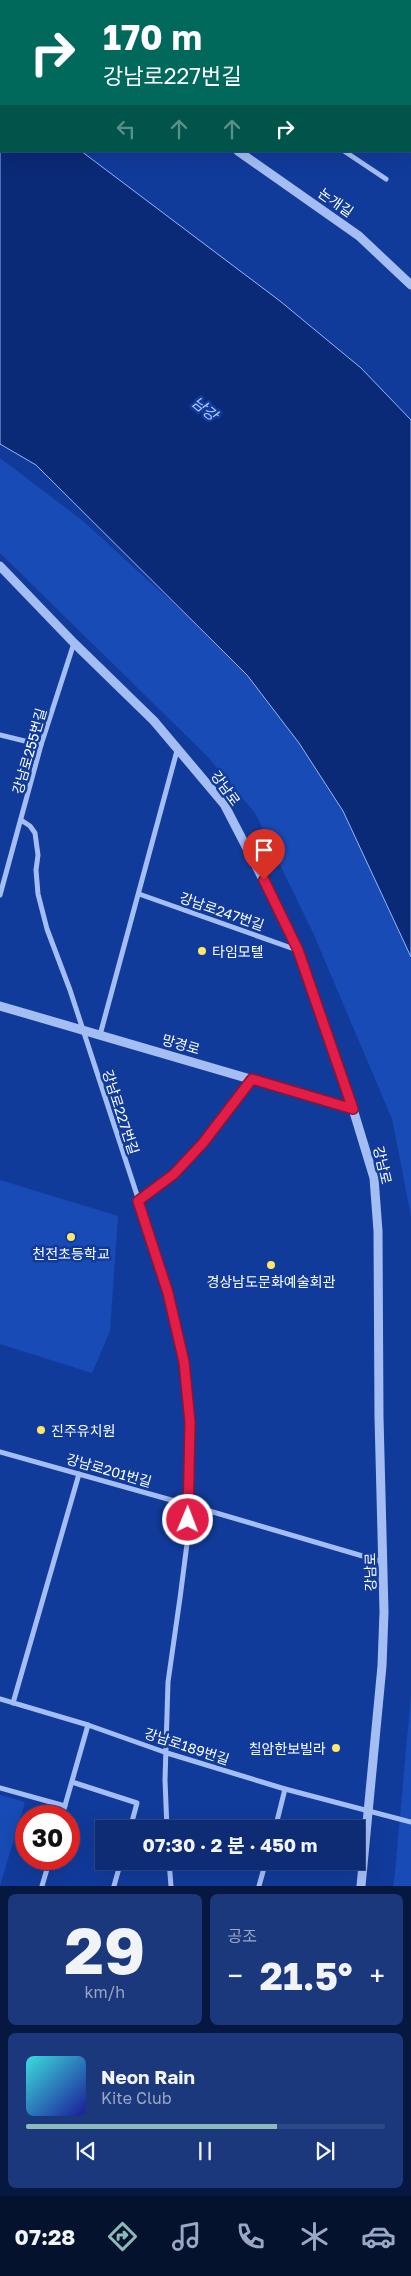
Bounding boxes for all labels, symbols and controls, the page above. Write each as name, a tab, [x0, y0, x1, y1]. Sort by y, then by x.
text: 170 m	[103, 16, 202, 58]
icon: right	[20, 20, 85, 85]
text: 강남로227번길	[103, 62, 241, 89]
icon: left	[112, 115, 140, 143]
icon: ahead	[165, 115, 193, 143]
icon: ahead	[218, 115, 246, 143]
icon: right	[271, 115, 299, 143]
street label: 논개길	[315, 184, 357, 220]
water label: 남강	[189, 392, 223, 425]
street label: 강남로255번길	[9, 706, 49, 796]
street label: 강남로	[208, 767, 244, 809]
pin	[243, 829, 285, 880]
icon: arrive	[250, 836, 278, 864]
street label: 강남로247번길	[177, 889, 267, 933]
place label: 타임모텔	[212, 943, 264, 960]
marker: 타임모텔	[196, 945, 208, 957]
street label: 망경로	[160, 1031, 202, 1058]
street label: 강남로227번길	[99, 1067, 143, 1157]
street label: 강남로	[370, 1144, 396, 1186]
marker: 천전초등학교	[65, 1231, 77, 1243]
place label: 천전초등학교	[32, 1245, 110, 1262]
marker: 경상남도문화예술회관	[265, 1259, 277, 1271]
place label: 경상남도문화예술회관	[207, 1273, 336, 1290]
place label: 진주유치원	[51, 1422, 115, 1439]
marker: 진주유치원	[35, 1424, 47, 1436]
street label: 강남로201번길	[64, 1450, 154, 1490]
position arrow	[161, 1493, 213, 1545]
street label: 강남로	[361, 1552, 379, 1591]
street label: 강남로189번길	[142, 1724, 232, 1768]
place label: 칠암한보빌라	[249, 1740, 326, 1757]
marker: 칠암한보빌라	[330, 1742, 342, 1754]
speed limit sign: 30	[15, 1805, 80, 1870]
text: 07:30 · 2 분 · 450 m	[143, 1833, 317, 1856]
text: 29	[64, 1910, 145, 1988]
text: 공조	[228, 1926, 257, 1946]
text: 21.5°	[260, 1953, 353, 1998]
text: −	[228, 1959, 243, 1992]
text: +	[370, 1959, 385, 1992]
text: km/h	[84, 1982, 125, 2002]
text: Neon Rain	[101, 2065, 195, 2088]
text: Kite Club	[101, 2088, 172, 2108]
icon: previous	[72, 2137, 100, 2165]
icon: pause	[191, 2137, 219, 2165]
icon: next	[311, 2137, 339, 2165]
icon: directions	[105, 2219, 140, 2254]
icon: music	[169, 2219, 204, 2254]
icon: phone	[233, 2219, 268, 2254]
icon: climate	[297, 2219, 332, 2254]
icon: car	[361, 2219, 396, 2254]
text: 07:28	[15, 2223, 75, 2250]

